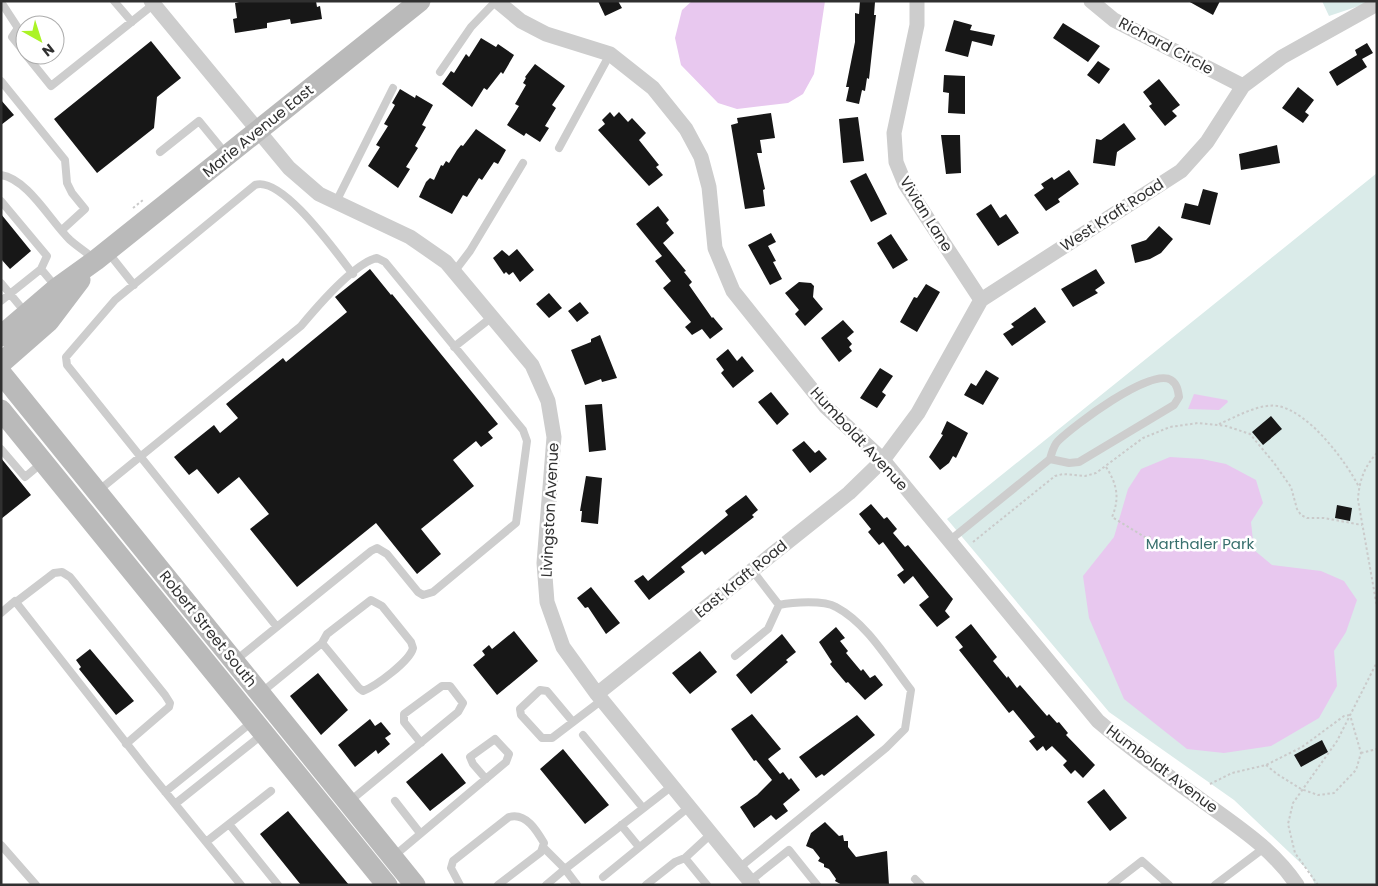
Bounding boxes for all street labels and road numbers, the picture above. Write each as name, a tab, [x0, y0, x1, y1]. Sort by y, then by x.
street label: Richard Circle	[1115, 12, 1217, 79]
street label: Marie Avenue East	[198, 79, 318, 182]
street label: Vivian Lane	[895, 172, 958, 255]
street label: West Kraft Road	[1056, 173, 1167, 256]
street label: Humboldt Avenue	[806, 382, 913, 495]
street label: Livingston Avenue	[535, 442, 564, 578]
street label: East Kraft Road	[690, 535, 791, 622]
street label: Robert Street South	[155, 566, 262, 691]
street label: Humboldt Avenue	[1102, 720, 1222, 818]

